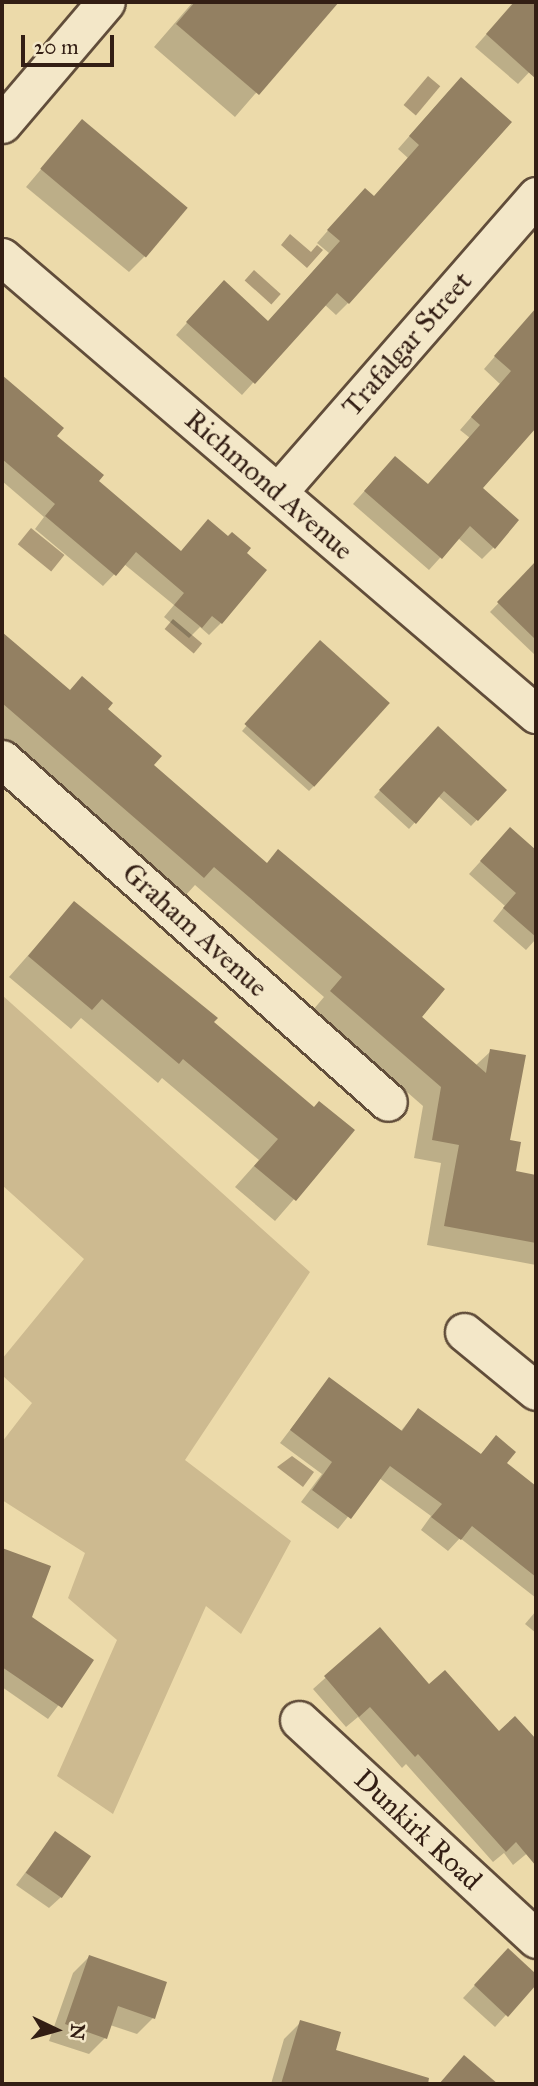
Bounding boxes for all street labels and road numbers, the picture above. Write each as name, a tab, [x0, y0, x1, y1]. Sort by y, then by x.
street label: Trafalgar Street	[335, 265, 479, 423]
street label: Richmond Avenue	[178, 403, 360, 567]
street label: Graham Avenue	[115, 856, 275, 1004]
street label: Dunkirk Road	[347, 1763, 489, 1897]

